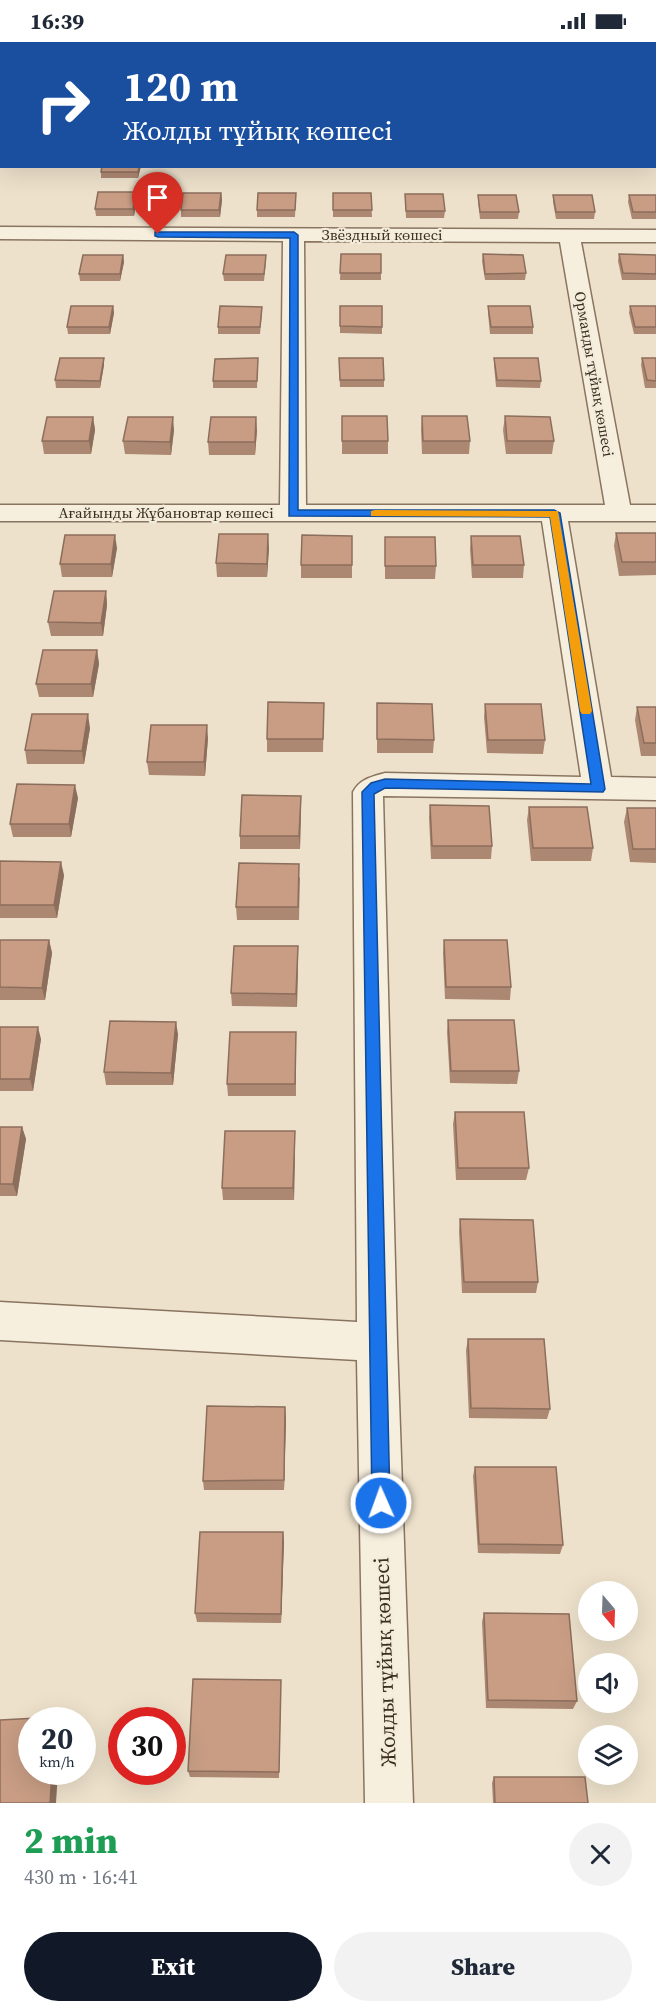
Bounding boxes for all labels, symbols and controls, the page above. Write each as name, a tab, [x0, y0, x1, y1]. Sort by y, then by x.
text: 16:39	[30, 6, 84, 36]
text: 120 m	[123, 57, 238, 115]
icon: right	[24, 66, 102, 144]
text: Жолды тұйық көшесі	[123, 112, 393, 149]
pin	[132, 172, 183, 234]
icon: arrive	[141, 181, 174, 214]
street label: Звёздный көшесі	[322, 224, 442, 245]
street label: Орманды тұйық көшесі	[570, 290, 619, 458]
street label: Ағайынды Жұбановтар көшесі	[58, 502, 274, 523]
position arrow	[349, 1471, 413, 1535]
street label: Жолды тұйық көшесі	[366, 1557, 403, 1767]
north arrow	[578, 1581, 638, 1641]
map controls	[578, 1581, 638, 1785]
button: sound	[578, 1653, 638, 1713]
speed limit sign: 30	[108, 1707, 186, 1785]
text: 20	[41, 1718, 73, 1759]
button: layers	[578, 1725, 638, 1785]
text: km/h	[39, 1751, 75, 1772]
text: 2 min	[24, 1816, 118, 1865]
button: close	[569, 1823, 632, 1886]
text: 430 m · 16:41	[24, 1863, 138, 1891]
button: Exit	[24, 1932, 322, 2001]
button: Share	[334, 1932, 632, 2001]

